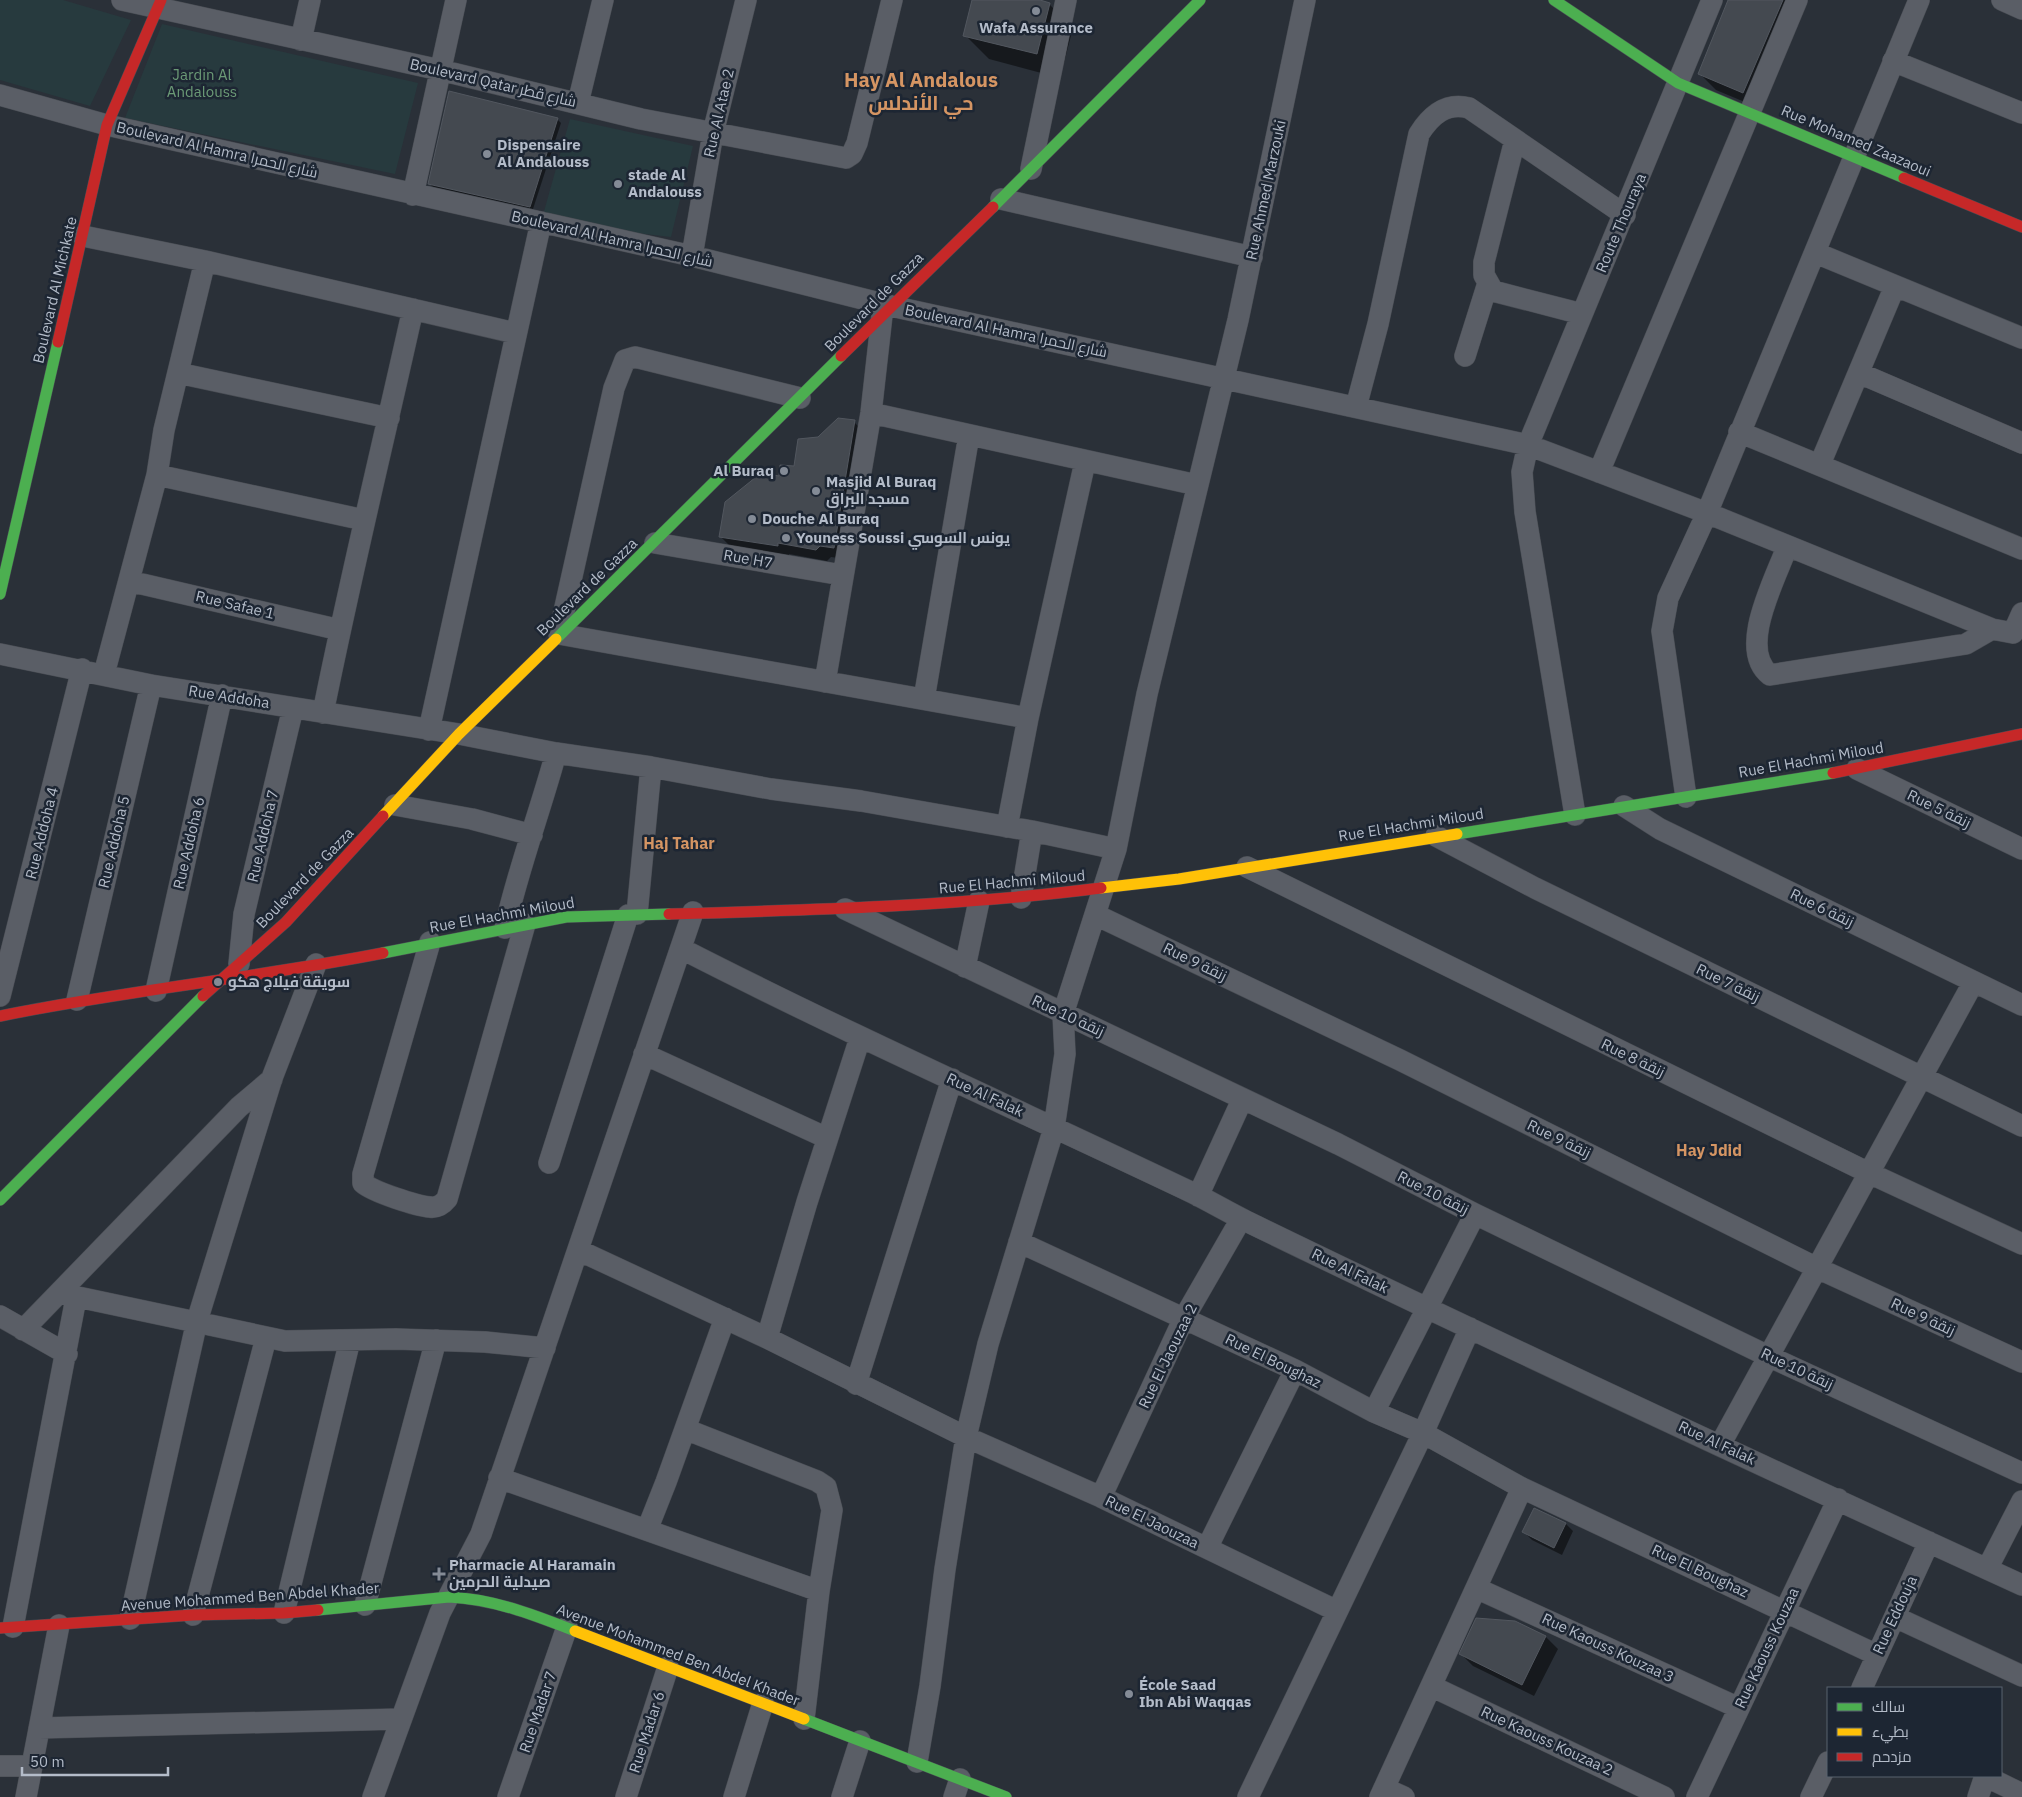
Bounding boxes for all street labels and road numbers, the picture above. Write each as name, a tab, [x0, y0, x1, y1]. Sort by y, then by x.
street label: Boulevard Qatar شارع قطر	[408, 54, 578, 113]
street label: Rue Al Atae 2	[699, 67, 738, 159]
street label: Rue Mohamed Zaazaoui	[1778, 100, 1934, 181]
street label: Boulevard Al Hamra شارع الحمرا	[114, 117, 320, 184]
street label: Rue Ahmed Marzouki	[1241, 118, 1290, 262]
street label: Route Thouraya	[1591, 170, 1650, 275]
street label: Boulevard Al Hamra شارع الحمرا	[509, 206, 715, 273]
street label: Boulevard Al Michkate	[28, 215, 81, 365]
street label: Boulevard de Gazza	[820, 248, 927, 355]
street label: Boulevard Al Hamra شارع الحمرا	[903, 300, 1109, 363]
street label: Boulevard de Gazza	[532, 534, 641, 640]
street label: Rue H7	[722, 545, 774, 572]
street label: Rue Safae 1	[194, 586, 276, 623]
street label: Rue Addoha	[187, 681, 271, 712]
street label: Rue El Hachmi Miloud	[1737, 737, 1885, 782]
street label: Rue Addoha 4	[21, 785, 62, 881]
street label: Rue 5 زنقة	[1904, 785, 1974, 832]
street label: Rue Addoha 7	[243, 788, 282, 884]
street label: Rue Addoha 5	[94, 794, 133, 890]
street label: Rue Addoha 6	[169, 795, 208, 891]
street label: Rue El Hachmi Miloud	[1337, 804, 1485, 845]
street label: Boulevard de Gazza	[252, 823, 358, 932]
street label: Rue El Hachmi Miloud	[938, 866, 1086, 897]
street label: Rue 6 زنقة	[1787, 884, 1857, 931]
street label: Rue El Hachmi Miloud	[428, 892, 576, 937]
street label: Rue 9 زنقة	[1160, 938, 1230, 985]
street label: Rue 7 زنقة	[1693, 959, 1763, 1006]
street label: Rue 10 زنقة	[1029, 991, 1107, 1041]
street label: Rue 8 زنقة	[1598, 1034, 1668, 1081]
street label: Rue Al Falak	[944, 1068, 1027, 1121]
street label: Rue 9 زنقة	[1524, 1115, 1594, 1162]
street label: Rue 10 زنقة	[1394, 1166, 1472, 1219]
street label: Rue Al Falak	[1309, 1244, 1392, 1297]
street label: Rue 9 زنقة	[1888, 1293, 1958, 1340]
street label: Rue El Jaouzaa 2	[1134, 1300, 1201, 1411]
street label: Rue El Boughaz	[1222, 1329, 1324, 1392]
street label: Rue 10 زنقة	[1758, 1344, 1836, 1394]
street label: Rue Al Falak	[1676, 1416, 1759, 1469]
street label: Rue El Jaouzaa	[1102, 1491, 1202, 1552]
street label: Rue El Boughaz	[1649, 1540, 1752, 1601]
street label: Rue Eddouja	[1868, 1572, 1921, 1657]
street label: Avenue Mohammed Ben Abdel Khader	[120, 1578, 380, 1615]
street label: Rue Kaouss Kouzaa	[1730, 1584, 1803, 1711]
street label: Avenue Mohammed Ben Abdel Khader	[554, 1599, 803, 1710]
street label: Rue Kaouss Kouzaa 3	[1539, 1609, 1677, 1687]
street label: Rue Madar 7	[515, 1669, 560, 1755]
street label: Rue Madar 6	[624, 1689, 669, 1775]
street label: Rue Kaouss Kouzaa 2	[1478, 1702, 1616, 1780]

